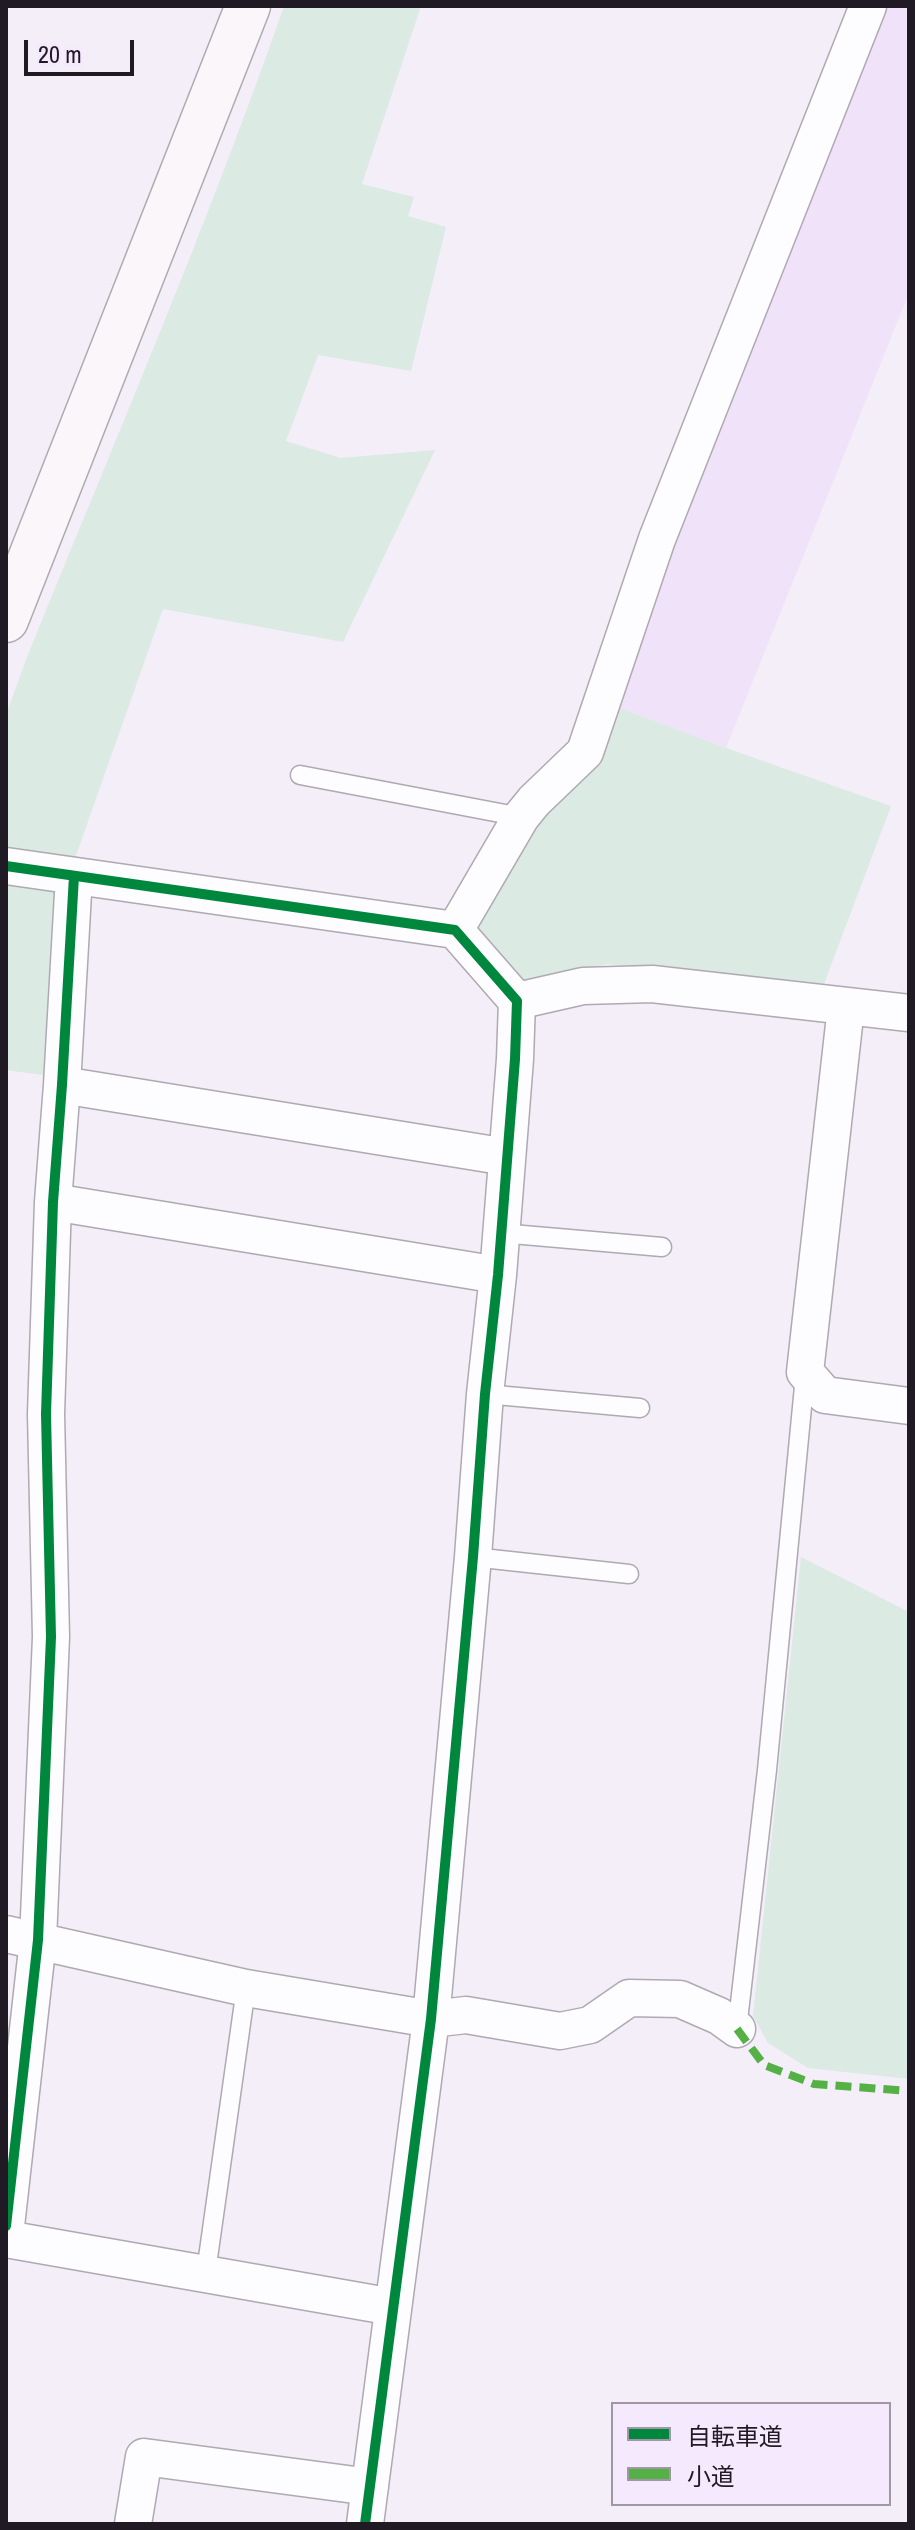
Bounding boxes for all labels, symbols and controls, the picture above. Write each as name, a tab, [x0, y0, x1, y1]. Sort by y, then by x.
scale bar	[28, 24, 138, 74]
text: 20 m	[38, 38, 82, 70]
legend	[611, 2402, 891, 2506]
text: 自転車道	[687, 2420, 783, 2452]
text: 小道	[687, 2460, 735, 2492]

